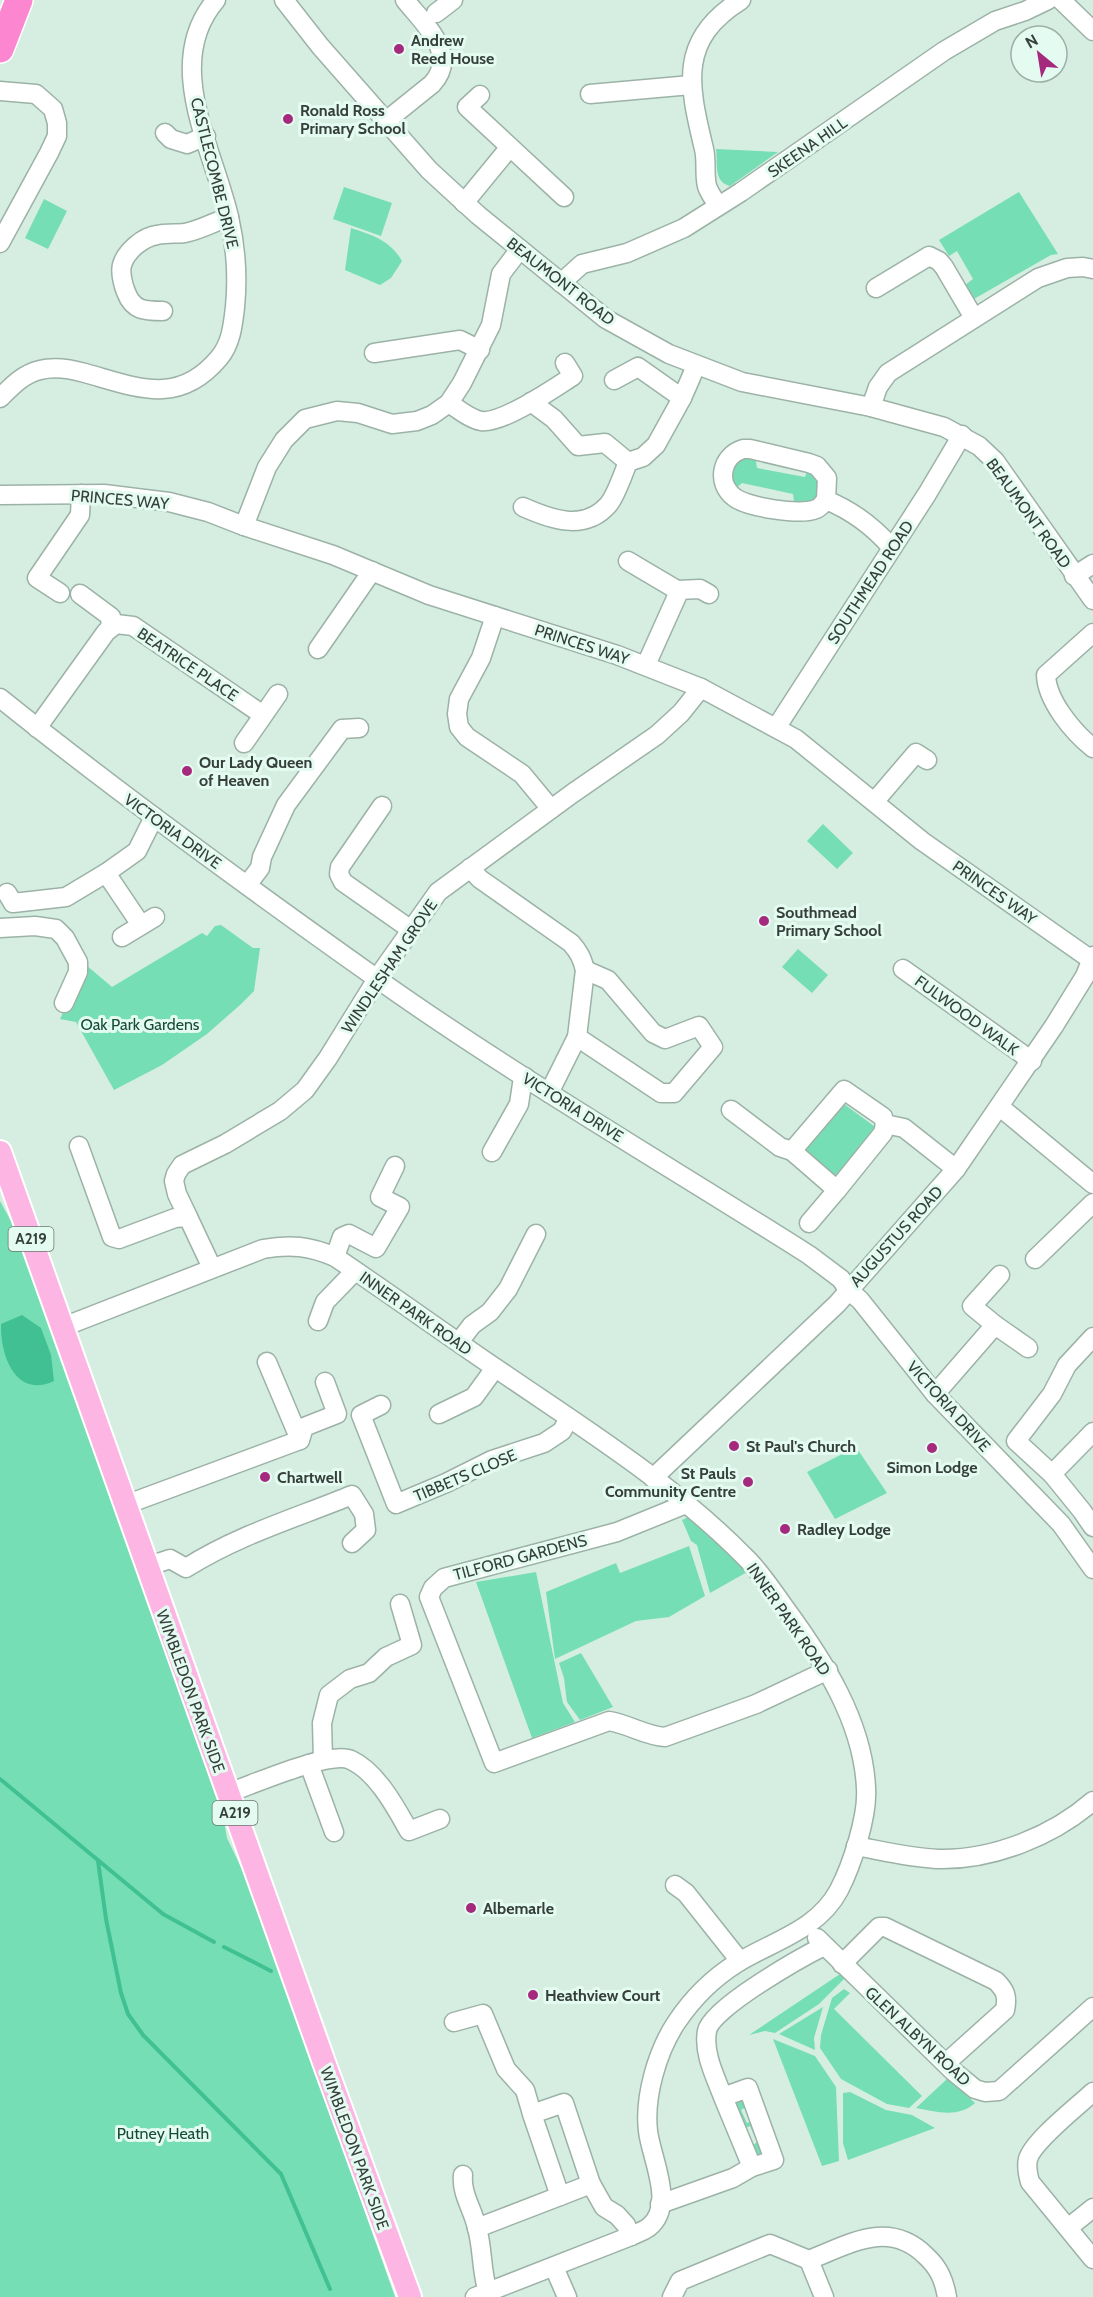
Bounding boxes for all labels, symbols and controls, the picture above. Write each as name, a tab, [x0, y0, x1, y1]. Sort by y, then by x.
north arrow	[1009, 24, 1069, 84]
text: N	[1022, 30, 1041, 52]
place label: Andrew Reed House	[411, 31, 494, 68]
marker: Andrew Reed House	[392, 42, 406, 56]
street label: CASTLECOMBE DRIVE	[187, 96, 243, 251]
place label: Ronald Ross Primary School	[300, 101, 406, 138]
marker: Ronald Ross Primary School	[281, 112, 295, 126]
street label: SKEENA HILL	[764, 113, 851, 182]
street label: BEAUMONT ROAD	[503, 233, 618, 329]
street label: BEAUMONT ROAD	[982, 455, 1075, 572]
street label: PRINCES WAY	[70, 486, 171, 513]
street label: SOUTHMEAD ROAD	[823, 517, 917, 647]
street label: PRINCES WAY	[532, 620, 632, 669]
street label: BEATRICE PLACE	[134, 624, 242, 705]
place label: Our Lady Queen of Heaven	[199, 753, 312, 790]
marker: Our Lady Queen of Heaven	[180, 764, 194, 778]
street label: VICTORIA DRIVE	[120, 790, 225, 873]
street label: PRINCES WAY	[949, 856, 1041, 929]
street label: WINDLESHAM GROVE	[338, 896, 441, 1037]
place label: Southmead Primary School	[776, 903, 882, 940]
marker: Southmead Primary School	[757, 914, 771, 928]
street label: FULWOOD WALK	[911, 971, 1022, 1059]
park label: Oak Park Gardens	[81, 1015, 200, 1034]
street label: VICTORIA DRIVE	[519, 1069, 627, 1146]
street label: AUGUSTUS ROAD	[846, 1182, 947, 1291]
road number: A219	[9, 1227, 54, 1251]
street label: INNER PARK ROAD	[356, 1268, 476, 1359]
street label: VICTORIA DRIVE	[903, 1357, 994, 1456]
place label: St Paul's Church	[746, 1437, 856, 1456]
marker: St Paul's Church	[727, 1439, 741, 1453]
marker: Simon Lodge	[925, 1441, 939, 1455]
street label: TIBBETS CLOSE	[411, 1445, 520, 1506]
place label: Simon Lodge	[887, 1458, 977, 1477]
place label: St Pauls Community Centre	[605, 1464, 736, 1501]
place label: Chartwell	[277, 1468, 343, 1487]
marker: Chartwell	[258, 1470, 272, 1484]
marker: St Pauls Community Centre	[741, 1475, 755, 1489]
place label: Radley Lodge	[797, 1520, 891, 1539]
marker: Radley Lodge	[778, 1522, 792, 1536]
street label: TILFORD GARDENS	[451, 1531, 589, 1584]
street label: INNER PARK ROAD	[743, 1559, 834, 1679]
street label: WIMBLEDON PARK SIDE	[152, 1607, 229, 1775]
road number: A219	[212, 1801, 258, 1825]
place label: Albemarle	[483, 1899, 554, 1918]
marker: Albemarle	[464, 1901, 478, 1915]
street label: GLEN ALBYN ROAD	[861, 1983, 974, 2090]
place label: Heathview Court	[545, 1986, 661, 2005]
marker: Heathview Court	[526, 1988, 540, 2002]
street label: WIMBLEDON PARK SIDE	[316, 2064, 393, 2232]
park label: Putney Heath	[117, 2124, 209, 2143]

